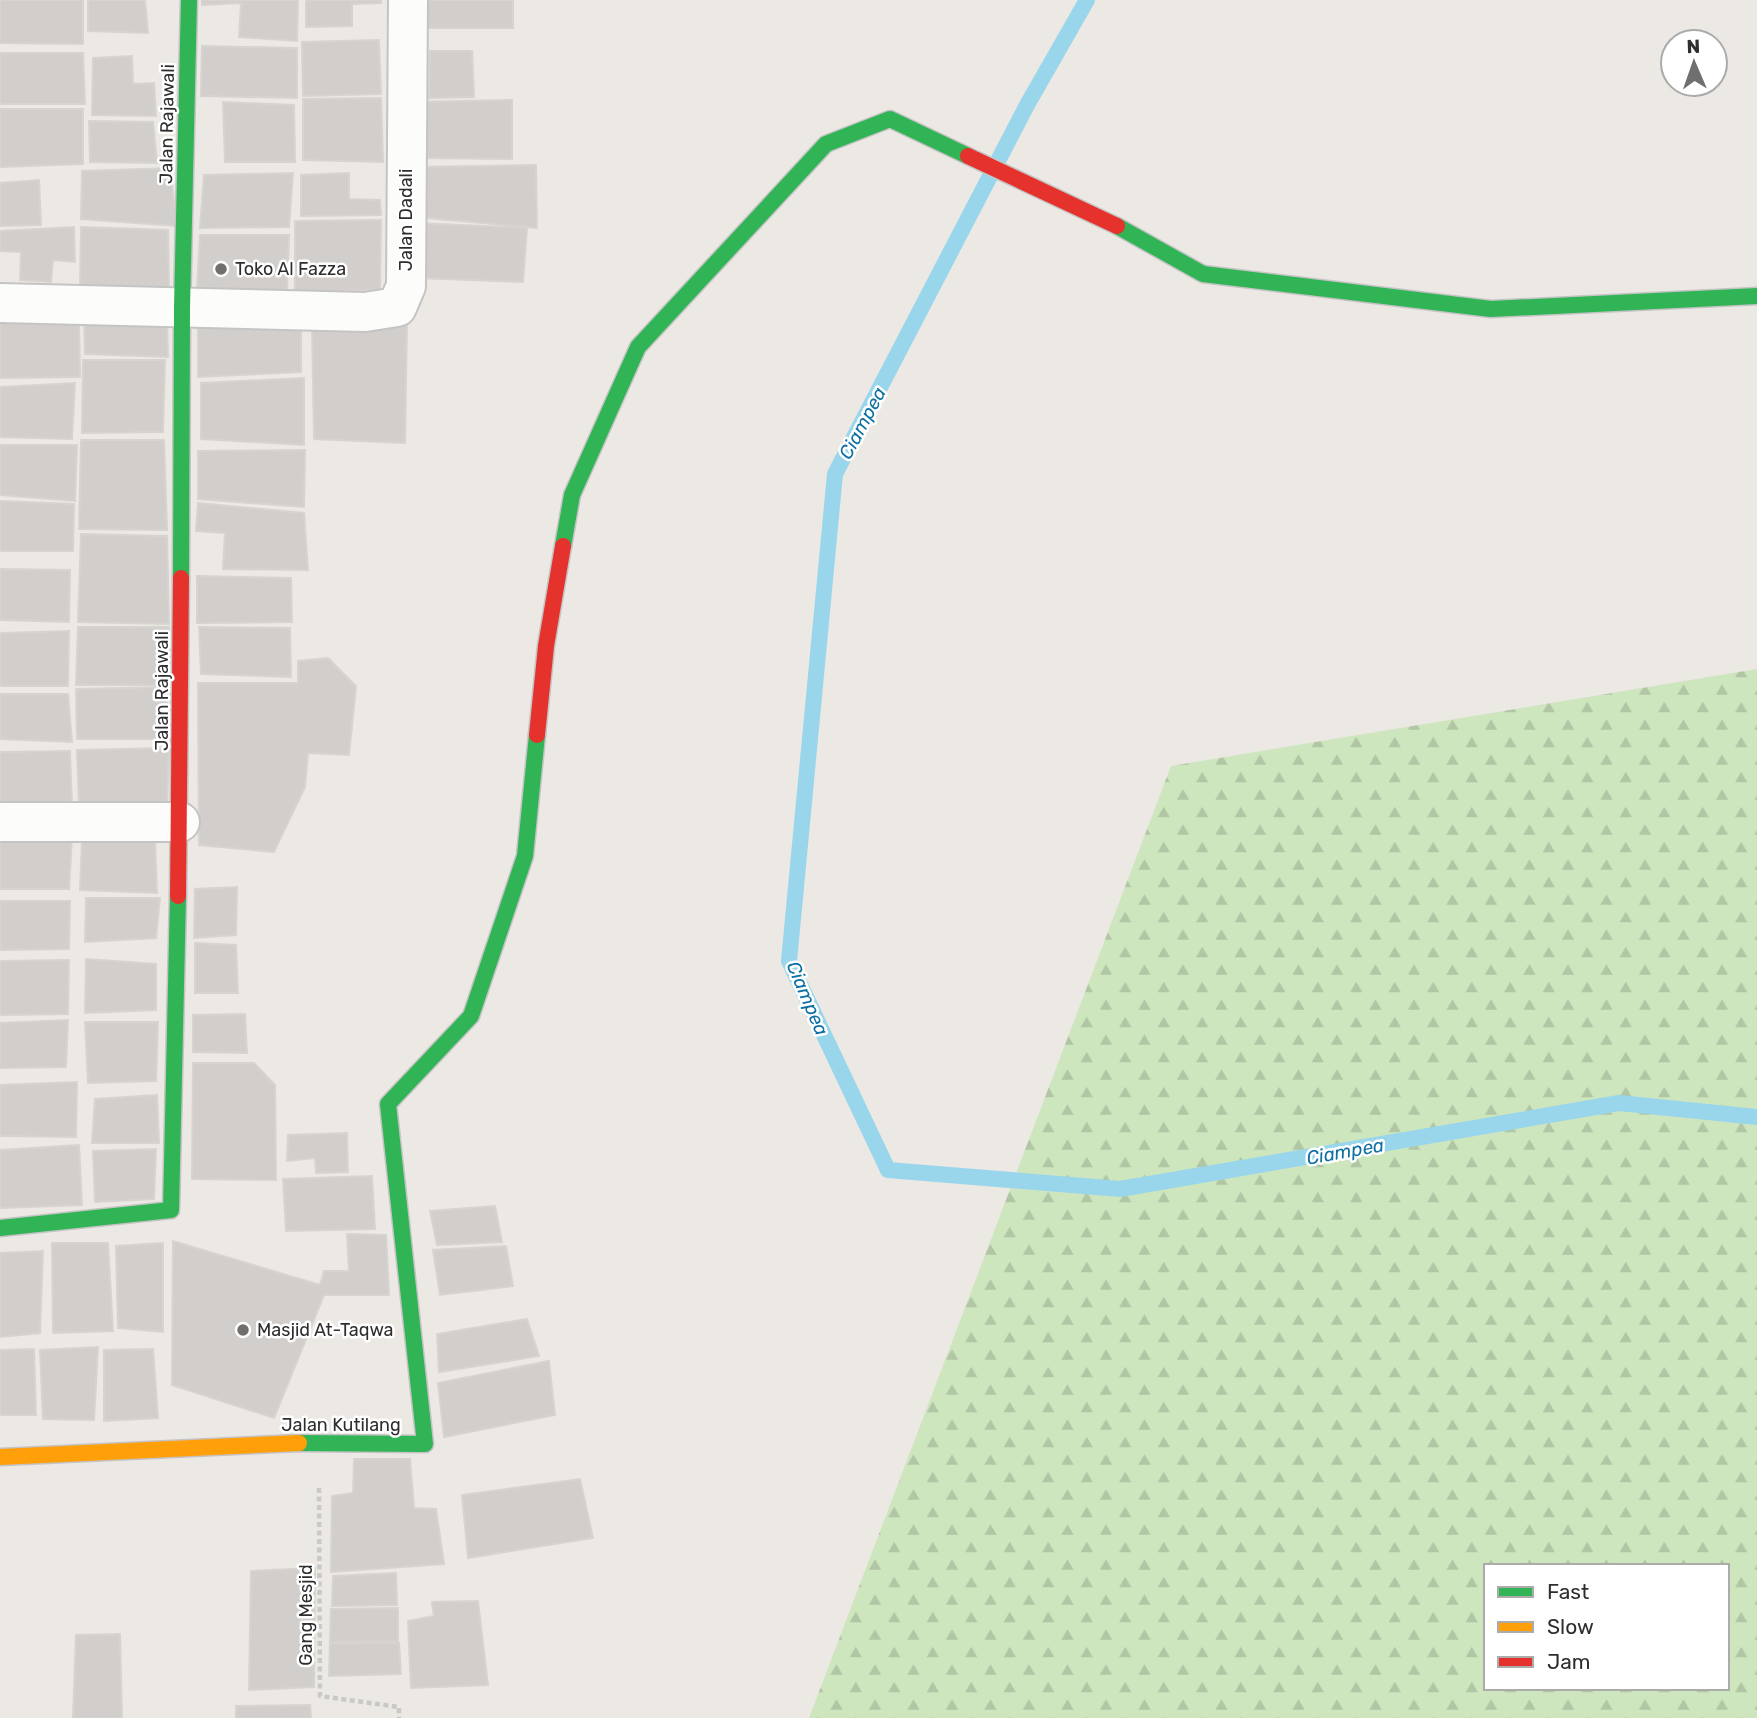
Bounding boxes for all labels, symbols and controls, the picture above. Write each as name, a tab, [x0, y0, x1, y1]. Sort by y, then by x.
north arrow	[1659, 28, 1729, 98]
text: N	[1686, 35, 1701, 58]
street label: Jalan Rajawali	[155, 64, 179, 184]
street label: Jalan Dadali	[395, 169, 417, 271]
place label: Toko Al Fazza	[235, 258, 346, 280]
marker: Toko Al Fazza	[213, 261, 229, 277]
water label: Ciampea	[834, 383, 891, 463]
street label: Jalan Rajawali	[151, 631, 173, 751]
water label: Ciampea	[782, 958, 833, 1039]
water label: Ciampea	[1305, 1133, 1386, 1170]
place label: Masjid At-Taqwa	[257, 1319, 394, 1341]
marker: Masjid At-Taqwa	[235, 1322, 251, 1338]
street label: Jalan Kutilang	[281, 1414, 401, 1436]
street label: Gang Mesjid	[295, 1564, 317, 1666]
legend	[1484, 1564, 1729, 1690]
text: Fast	[1547, 1579, 1589, 1604]
text: Slow	[1547, 1614, 1594, 1639]
text: Jam	[1547, 1649, 1591, 1674]

